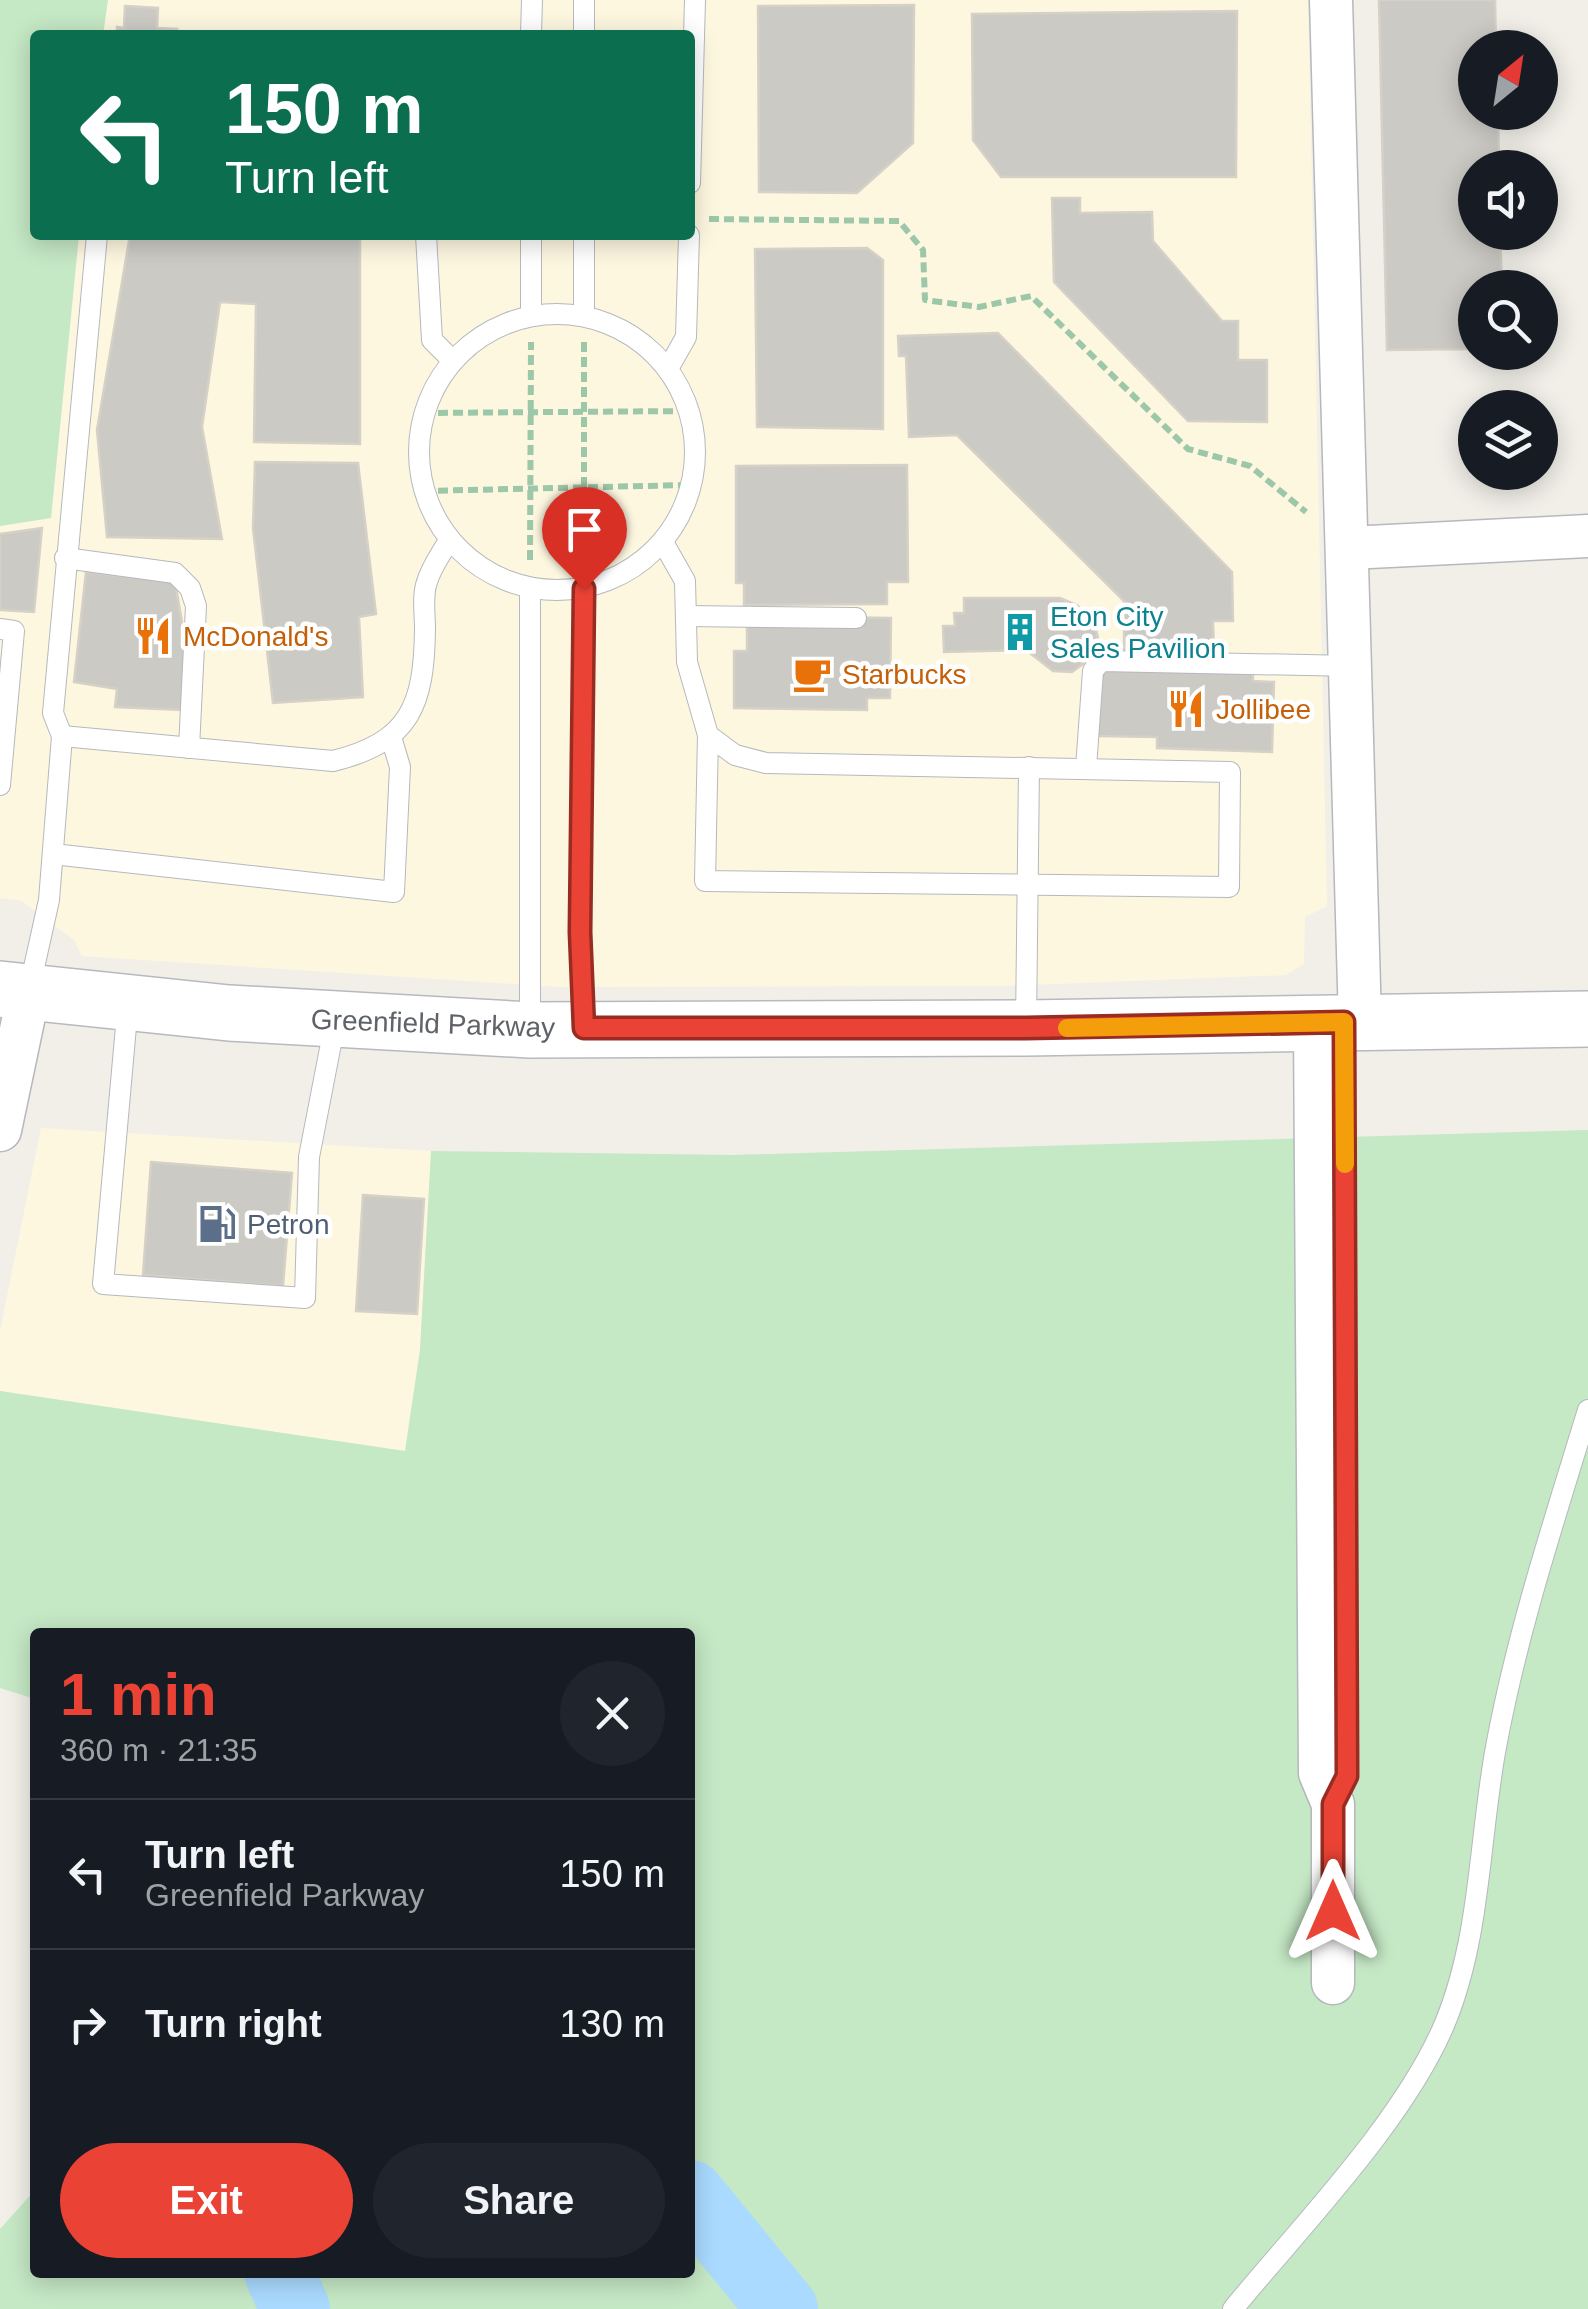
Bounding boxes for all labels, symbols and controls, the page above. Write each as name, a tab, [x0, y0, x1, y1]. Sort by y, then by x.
north arrow	[1458, 30, 1558, 130]
map controls	[1458, 30, 1558, 490]
icon: left	[60, 70, 190, 200]
text: 150 m	[225, 70, 423, 148]
button: sound	[1458, 150, 1558, 250]
text: Turn left	[225, 152, 388, 203]
button: search	[1458, 270, 1558, 370]
button: layers	[1458, 390, 1558, 490]
pin	[542, 487, 627, 590]
icon: arrive	[557, 502, 612, 557]
place label: Eton City Sales Pavilion	[1050, 601, 1226, 664]
building icon: Eton City Sales Pavilion	[999, 611, 1041, 653]
restaurant icon: McDonald's	[132, 615, 174, 657]
place label: McDonald's	[183, 621, 328, 652]
cafe icon: Starbucks	[791, 653, 833, 695]
place label: Starbucks	[842, 659, 967, 690]
restaurant icon: Jollibee	[1165, 688, 1207, 730]
place label: Jollibee	[1216, 694, 1311, 725]
street label: Greenfield Parkway	[310, 1004, 556, 1043]
fuel station icon: Petron	[196, 1203, 238, 1245]
place label: Petron	[247, 1209, 330, 1240]
text: 1 min	[60, 1661, 217, 1728]
button: close	[560, 1661, 665, 1766]
text: 360 m · 21:35	[60, 1732, 257, 1768]
text: Turn left	[145, 1834, 294, 1876]
icon: left	[60, 1847, 115, 1902]
text: 150 m	[559, 1853, 665, 1895]
position arrow	[1281, 1859, 1385, 1963]
text: Greenfield Parkway	[145, 1877, 424, 1913]
icon: right	[60, 1997, 115, 2052]
text: Turn right	[145, 2003, 322, 2045]
text: 130 m	[559, 2003, 665, 2045]
button: Exit	[60, 2143, 353, 2258]
button: Share	[373, 2143, 665, 2258]

